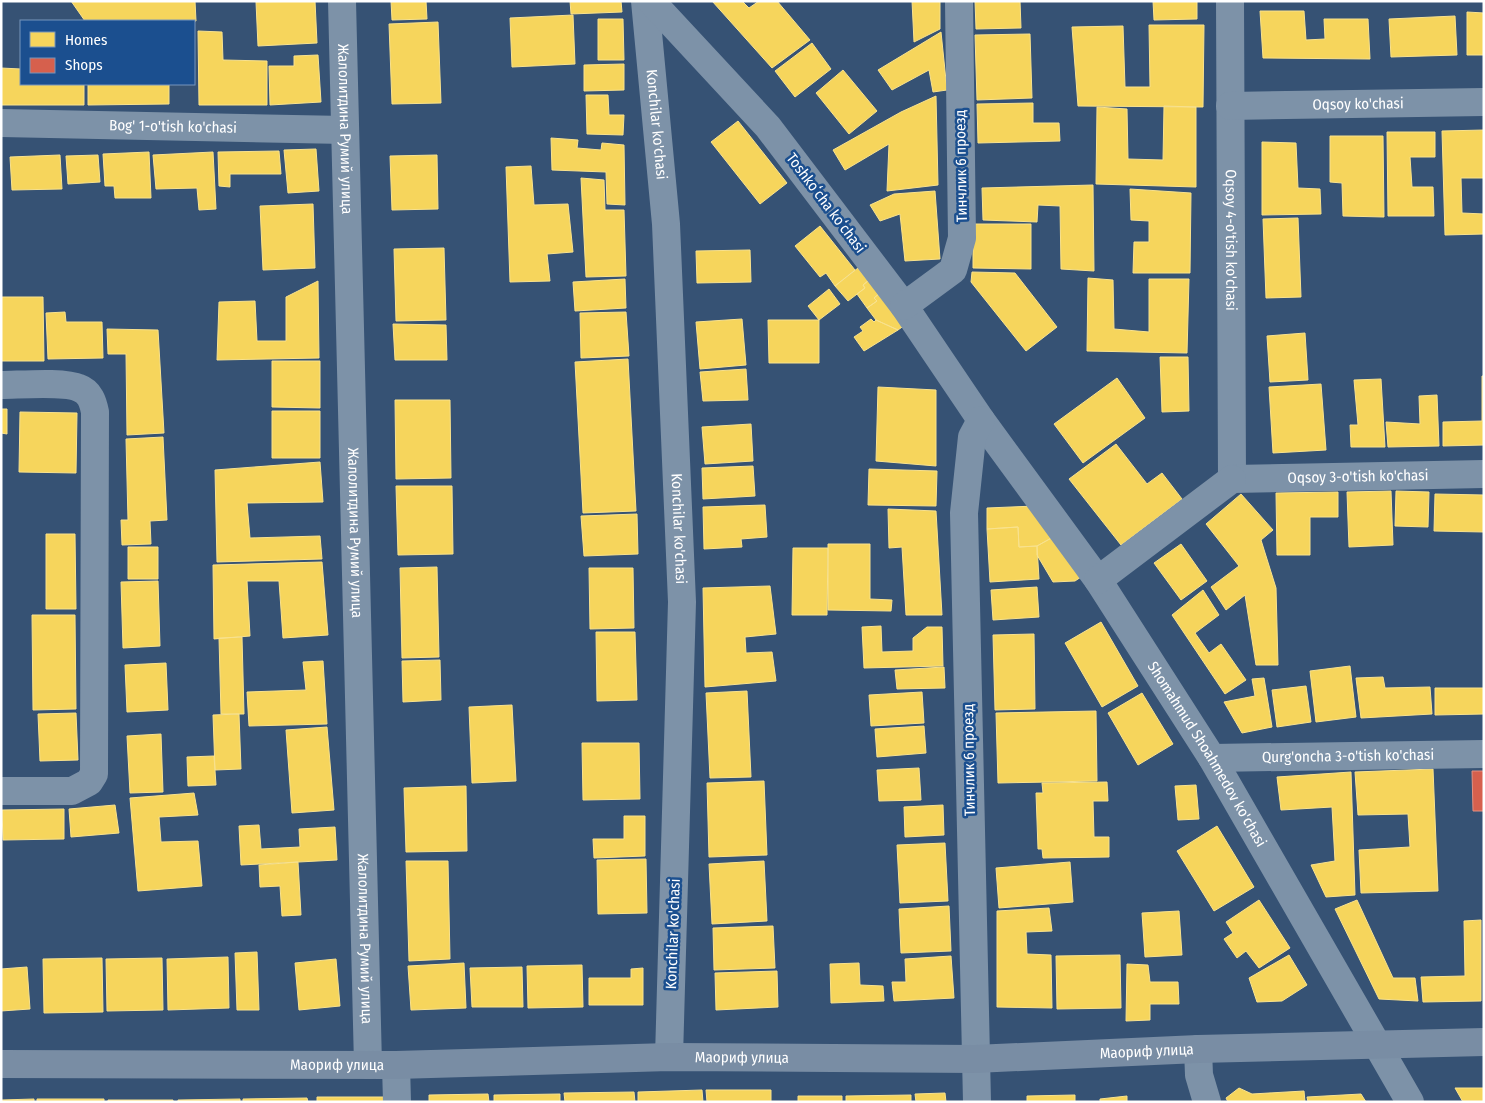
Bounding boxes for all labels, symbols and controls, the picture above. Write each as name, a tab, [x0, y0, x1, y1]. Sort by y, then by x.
legend	[20, 20, 195, 85]
text: Homes	[65, 31, 107, 49]
street label: Жалолитдина Румий улица	[334, 44, 356, 214]
text: Shops	[65, 56, 103, 74]
street label: Konchilar ko'chasi	[642, 68, 671, 181]
street label: Oqsoy ko'chasi	[1312, 94, 1404, 114]
street label: Тинчлик 6 проезд	[951, 110, 971, 222]
street label: Bog' 1-o'tish ko'chasi	[109, 116, 237, 137]
street label: Toshkoʻcha koʻchasi	[783, 150, 869, 256]
street label: Oqsoy 4-o'tish ko'chasi	[1222, 169, 1240, 311]
street label: Жалолитдина Румий улица	[344, 447, 366, 618]
street label: Oqsoy 3-o'tish ko'chasi	[1287, 466, 1429, 487]
street label: Konchilar ko'chasi	[668, 473, 690, 585]
street label: Shomahmud Shoahmedov ko'chasi	[1144, 658, 1270, 850]
street label: Тинчлик 6 проезд	[959, 704, 979, 816]
street label: Qurg'oncha 3-o'tish ko'chasi	[1262, 746, 1434, 766]
street label: Жалолитдина Румий улица	[354, 853, 376, 1024]
street label: Konchilar ko'chasi	[662, 878, 684, 990]
street label: Маориф улица	[1099, 1040, 1194, 1062]
street label: Маориф улица	[695, 1048, 789, 1067]
street label: Маориф улица	[290, 1056, 384, 1074]

